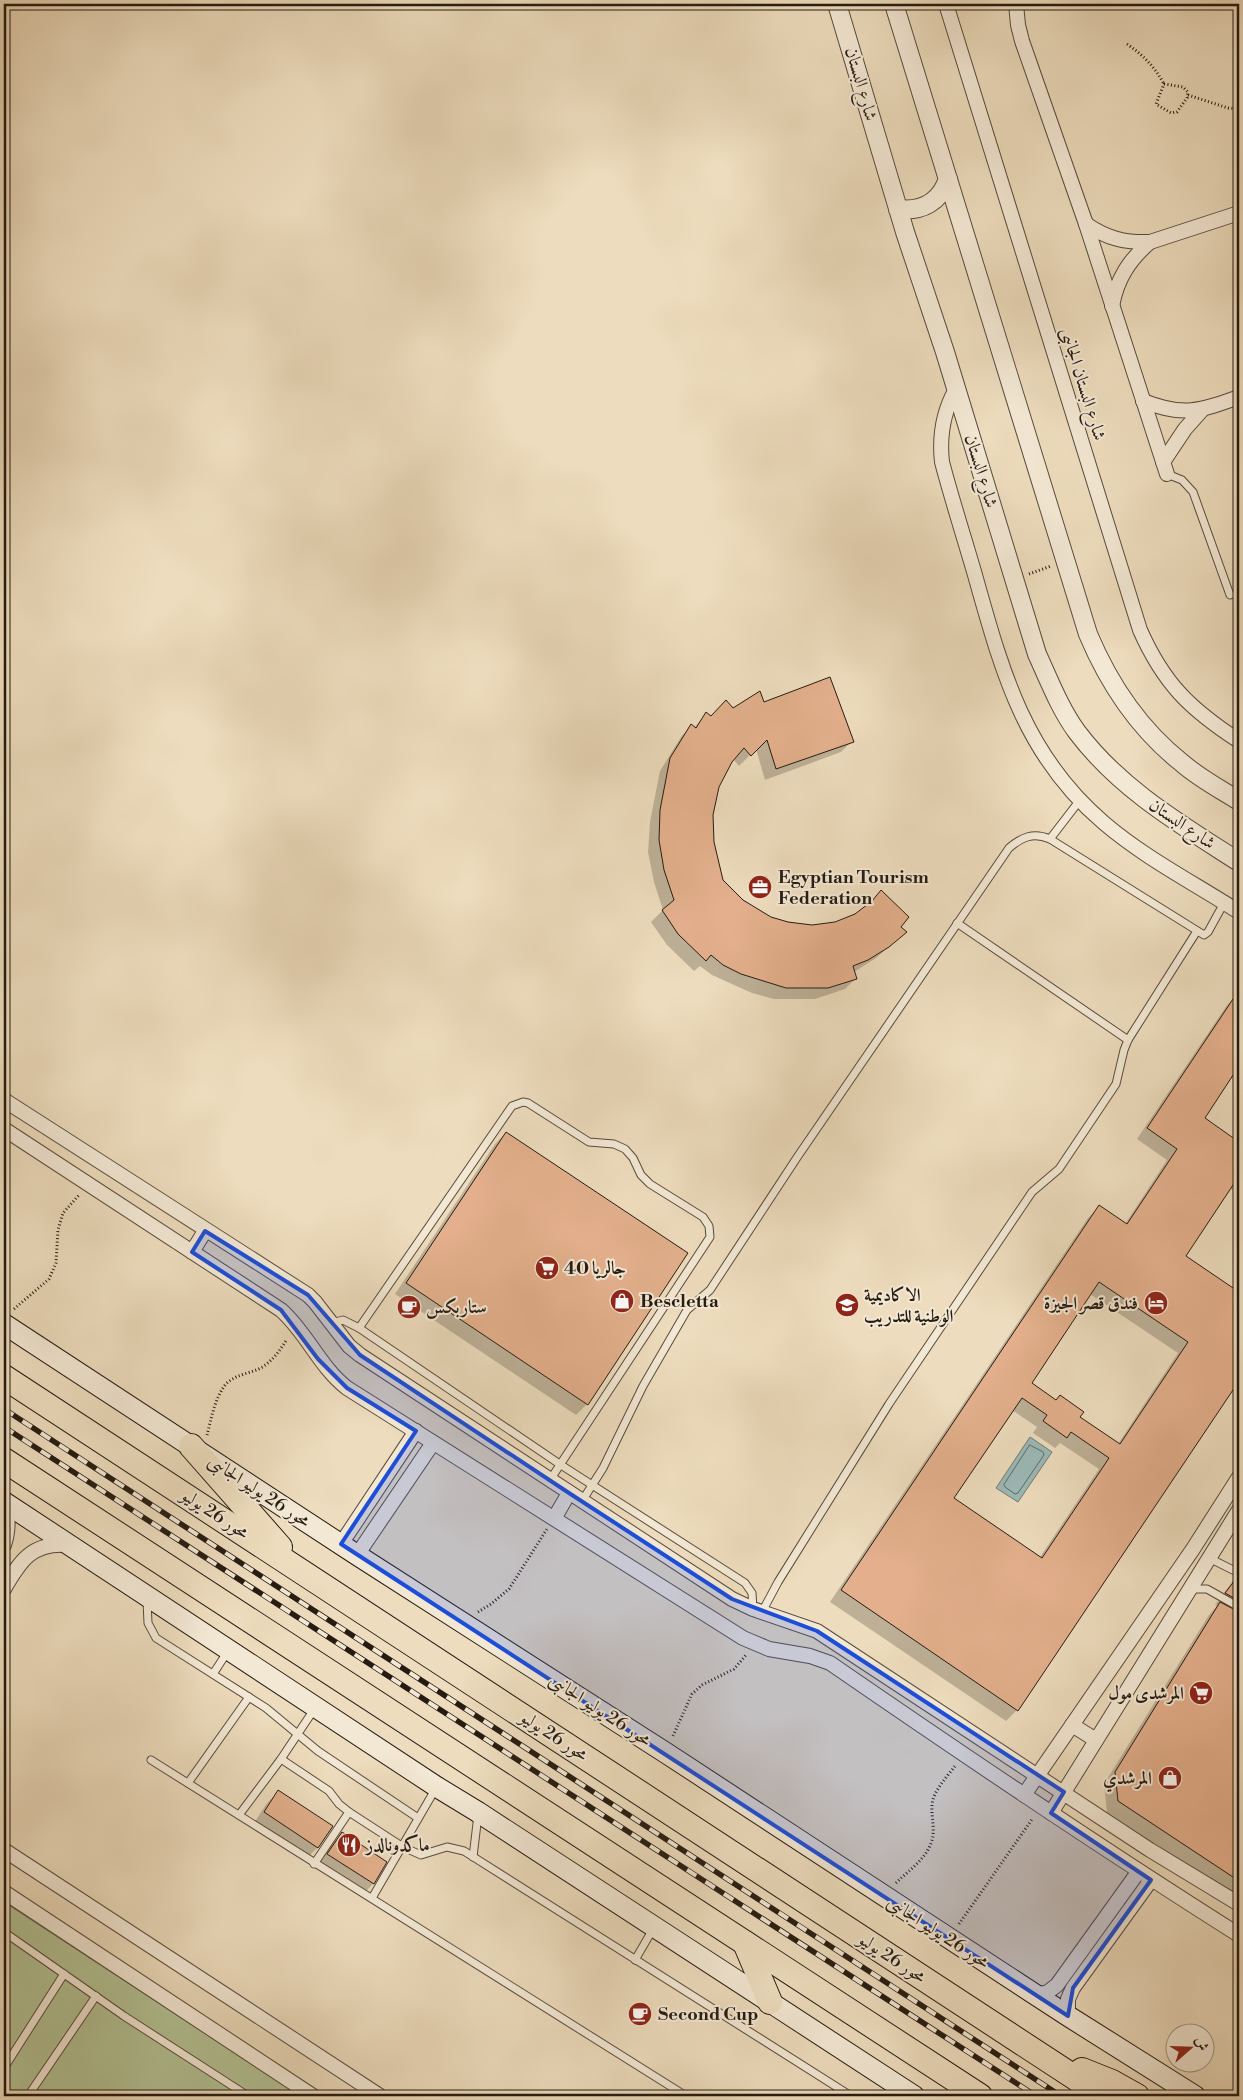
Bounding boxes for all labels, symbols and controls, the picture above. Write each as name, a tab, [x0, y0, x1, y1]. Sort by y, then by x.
street label: شارع البستان	[837, 45, 882, 124]
street label: شارع البستان الجانبى	[1052, 325, 1111, 444]
street label: شارع البستان	[956, 432, 1003, 511]
street label: شارع البستان	[1143, 793, 1220, 857]
place label: Egyptian Tourism Federation	[778, 866, 930, 910]
office icon: Egyptian Tourism Federation	[747, 874, 773, 900]
supermarket icon: جالريا 40	[534, 1255, 560, 1281]
place label: جالريا 40	[564, 1257, 626, 1280]
place label: الاكاديمية الوطنية للتدريب	[864, 1284, 954, 1328]
shop icon: Bescletta	[609, 1288, 635, 1314]
place label: Bescletta	[640, 1290, 719, 1313]
hotel icon: فندق قصر الجيزة	[1143, 1290, 1169, 1316]
school or university icon: الاكاديمية الوطنية للتدريب	[834, 1292, 860, 1318]
place label: فندق قصر الجيزة	[1044, 1292, 1138, 1315]
cafe icon: ستاربكس	[396, 1294, 422, 1320]
place label: ستاربكس	[426, 1296, 487, 1319]
street label: محور 26 يوليو الجانبى	[204, 1450, 314, 1532]
street label: محور 26 يوليو	[177, 1484, 253, 1544]
street label: محور 26 يوليو الجانبى	[545, 1669, 655, 1751]
supermarket icon: المرشدى مول	[1188, 1680, 1214, 1706]
place label: المرشدى مول	[1108, 1682, 1184, 1705]
street label: محور 26 يوليو	[516, 1706, 592, 1766]
shop icon: المرشدي	[1157, 1765, 1183, 1791]
place label: المرشدي	[1103, 1767, 1152, 1793]
restaurant icon: ماكدونالدز	[336, 1832, 362, 1858]
place label: ماكدونالدز	[364, 1834, 430, 1857]
street label: محور 26 يوليو الجانبى	[883, 1891, 993, 1973]
street label: محور 26 يوليو	[854, 1928, 930, 1988]
cafe icon: Second Cup	[627, 2001, 653, 2027]
place label: Second Cup	[658, 2003, 758, 2026]
north arrow	[1166, 2022, 1216, 2072]
text: ش	[1190, 2034, 1212, 2054]

